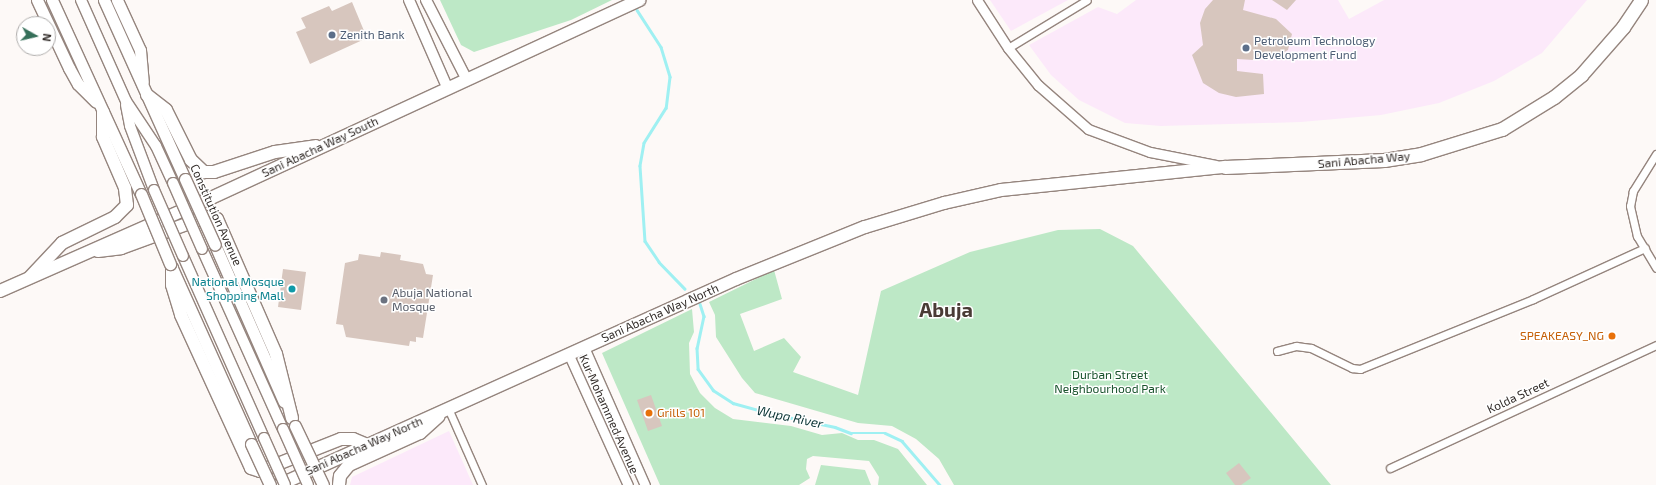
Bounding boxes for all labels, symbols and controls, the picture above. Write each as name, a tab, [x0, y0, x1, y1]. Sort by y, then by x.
north arrow	[16, 16, 56, 56]
place label: Zenith Bank	[340, 28, 405, 42]
marker: Zenith Bank	[327, 30, 337, 40]
text: N	[40, 33, 54, 42]
place label: Petroleum Technology Development Fund	[1254, 34, 1376, 62]
marker: Petroleum Technology Development Fund	[1241, 43, 1251, 53]
street label: Sani Abacha Way South	[259, 113, 381, 181]
street label: Sani Abacha Way	[1317, 149, 1411, 171]
street label: Constitution Avenue	[187, 162, 245, 268]
place label: National Mosque Shopping Mall	[191, 275, 284, 303]
street label: Sani Abacha Way North	[599, 281, 721, 345]
marker: National Mosque Shopping Mall	[287, 284, 297, 294]
place label: Abuja National Mosque	[392, 286, 472, 314]
marker: Abuja National Mosque	[379, 295, 389, 305]
district label: Abuja	[919, 297, 973, 321]
place label: SPEAKEASY_NG	[1520, 329, 1604, 343]
marker: SPEAKEASY_NG	[1607, 331, 1617, 341]
street label: Kur Mohammed Avenue	[576, 352, 642, 476]
park label: Durban Street Neighbourhood Park	[1054, 368, 1166, 396]
street label: Kolda Street	[1485, 375, 1551, 417]
water label: Wupa River	[755, 402, 825, 432]
place label: Grills 101	[657, 406, 705, 420]
marker: Grills 101	[644, 408, 654, 418]
street label: Sani Abacha Way North	[303, 414, 425, 478]

